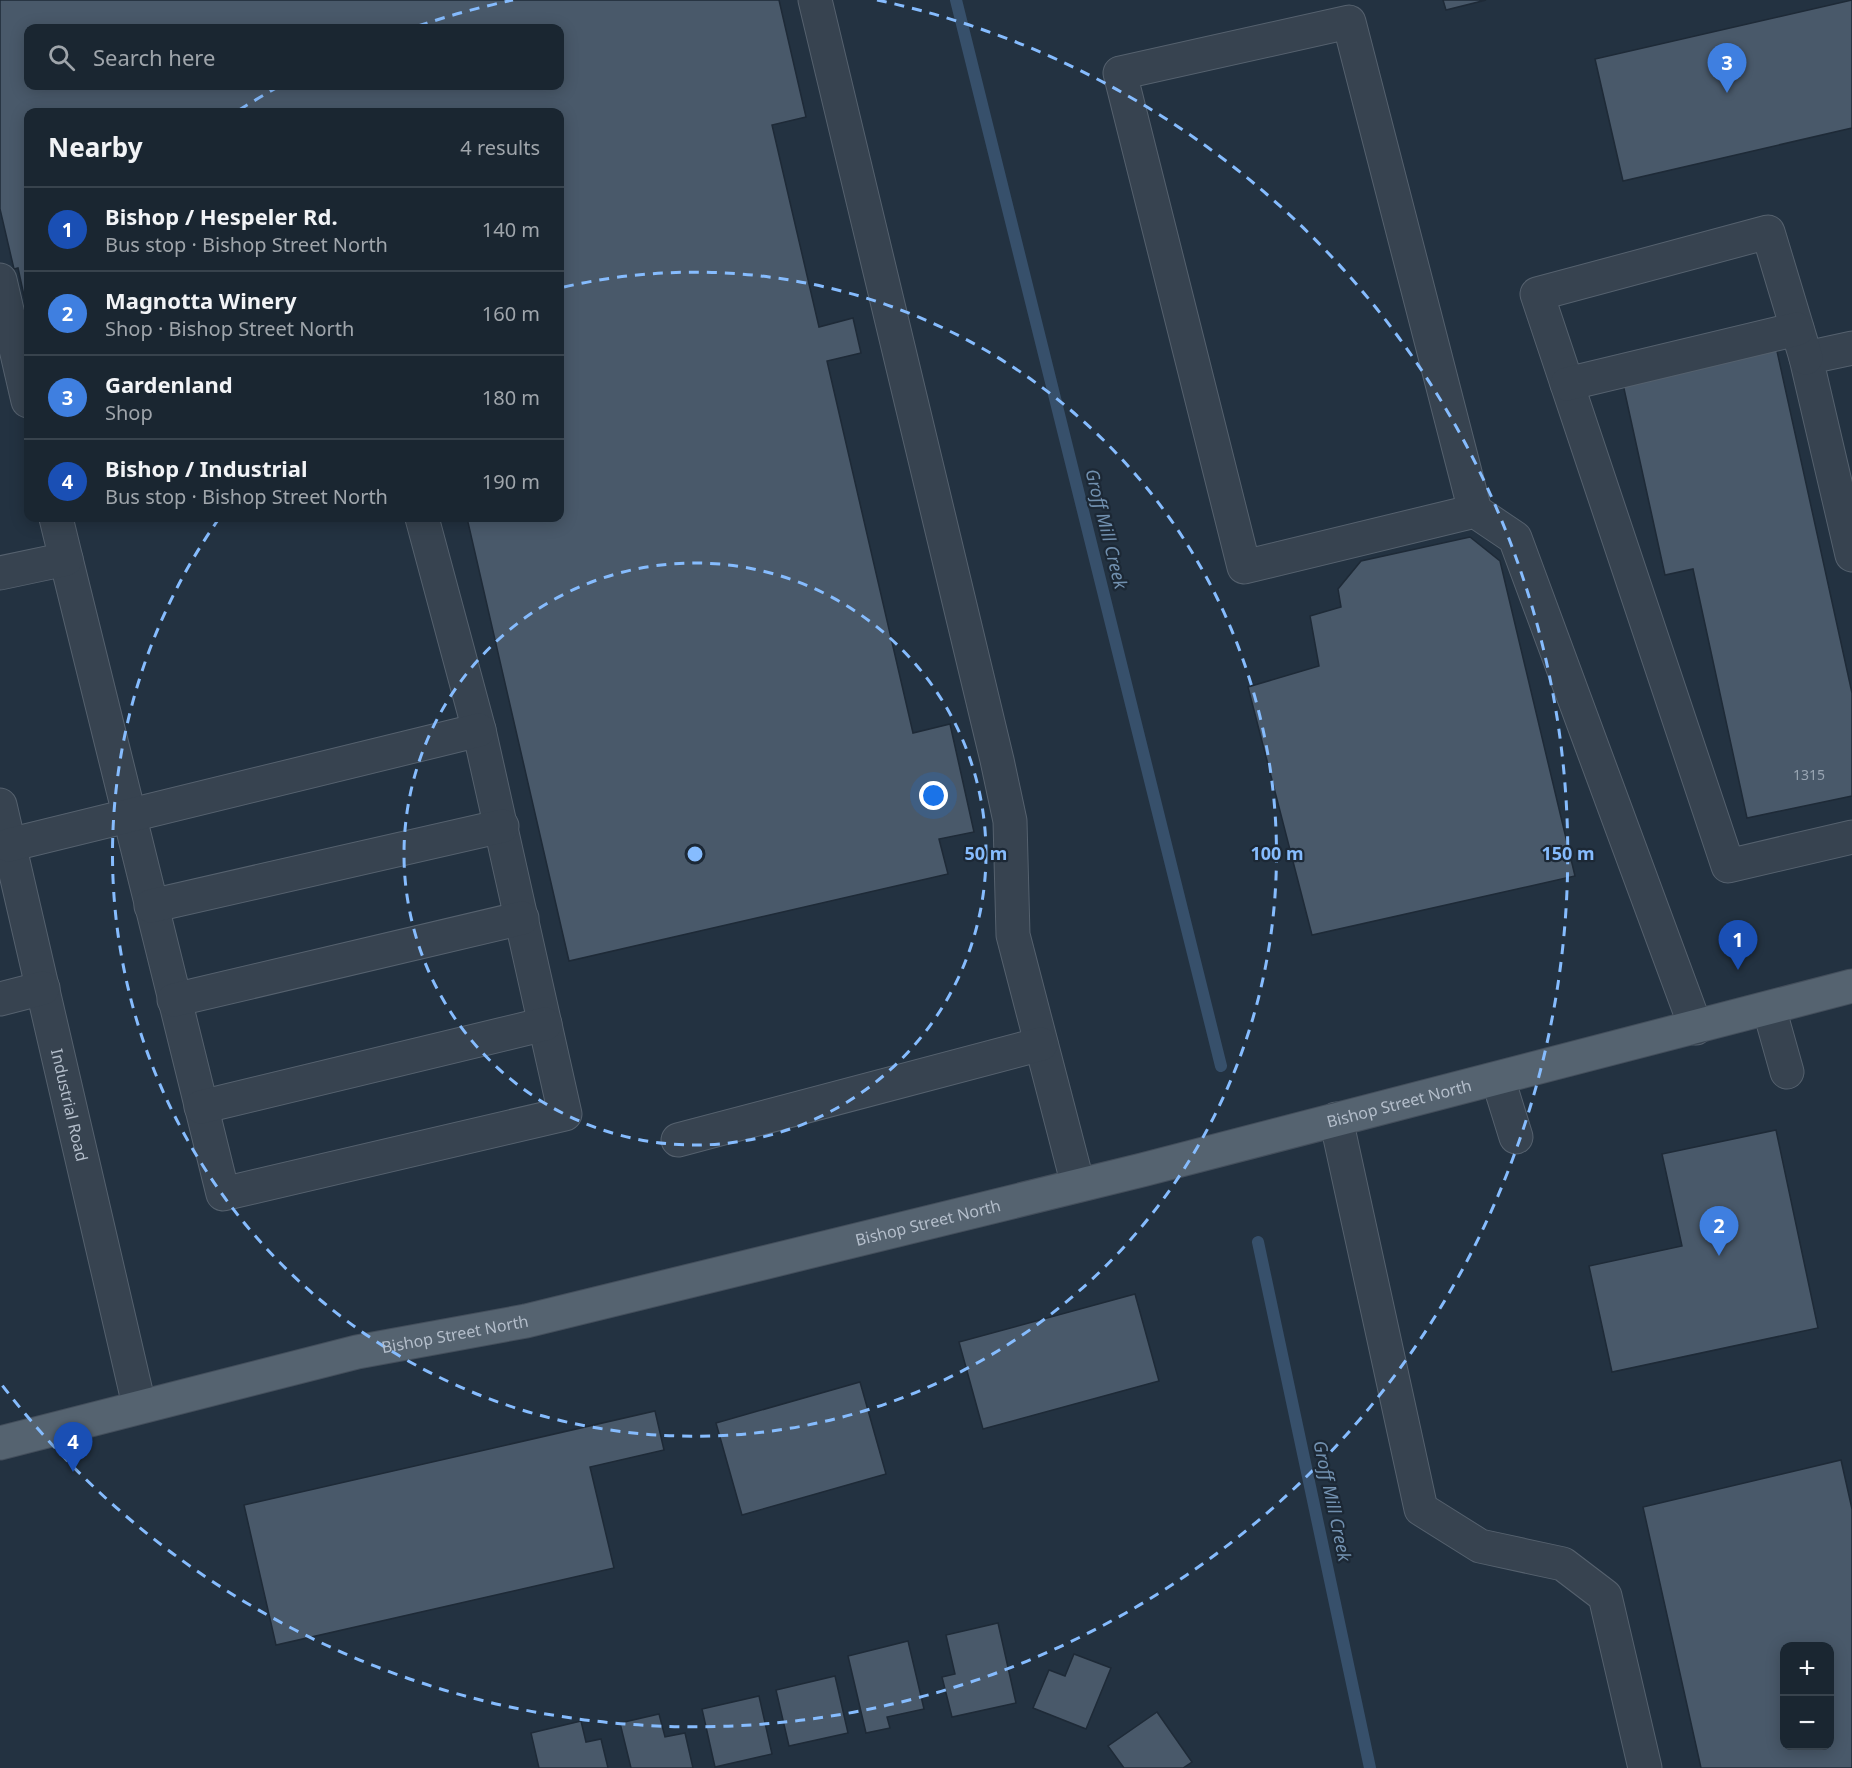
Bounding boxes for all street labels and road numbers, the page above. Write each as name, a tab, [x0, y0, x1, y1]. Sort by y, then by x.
street label: Industrial Road	[46, 1047, 93, 1164]
street label: Bishop Street North	[1324, 1074, 1474, 1133]
street label: Bishop Street North	[853, 1194, 1003, 1251]
street label: Bishop Street North	[380, 1310, 530, 1358]

